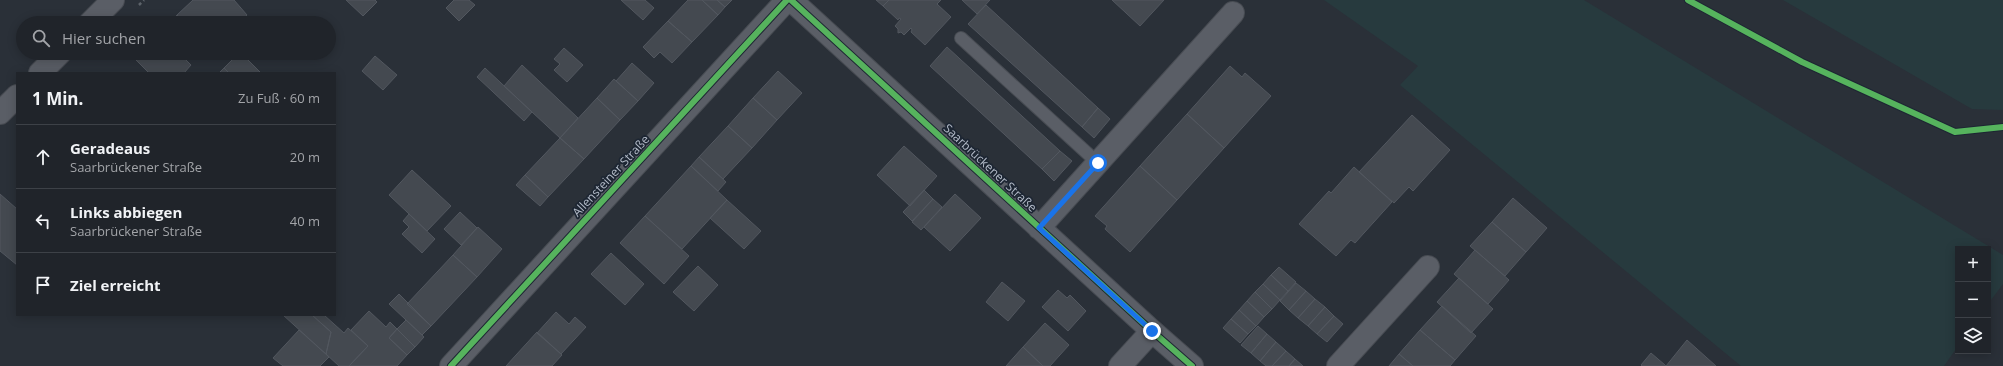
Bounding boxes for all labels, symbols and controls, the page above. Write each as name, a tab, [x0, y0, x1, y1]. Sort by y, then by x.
search box	[16, 16, 336, 60]
icon: search	[30, 27, 52, 49]
text: Hier suchen	[62, 28, 146, 48]
text: 1 Min.	[32, 87, 83, 110]
text: Zu Fuß · 60 m	[238, 89, 320, 107]
street label: Saarbrückener Straße	[940, 120, 1041, 216]
street label: Allensteiner Straße	[568, 131, 653, 220]
text: Geradeaus	[70, 138, 150, 158]
icon: ahead	[32, 146, 54, 168]
text: 20 m	[290, 148, 320, 166]
route start	[1089, 154, 1107, 172]
text: Saarbrückener Straße	[70, 158, 202, 176]
text: Links abbiegen	[70, 202, 182, 222]
icon: left	[32, 210, 54, 232]
text: 40 m	[290, 212, 320, 230]
text: Saarbrückener Straße	[70, 222, 202, 240]
map controls	[1955, 246, 1991, 354]
button: +	[1955, 246, 1991, 282]
icon: arrive	[32, 274, 54, 296]
text: Ziel erreicht	[70, 275, 161, 295]
button: −	[1955, 282, 1991, 318]
button: layers	[1955, 318, 1991, 354]
route end	[1143, 322, 1161, 340]

